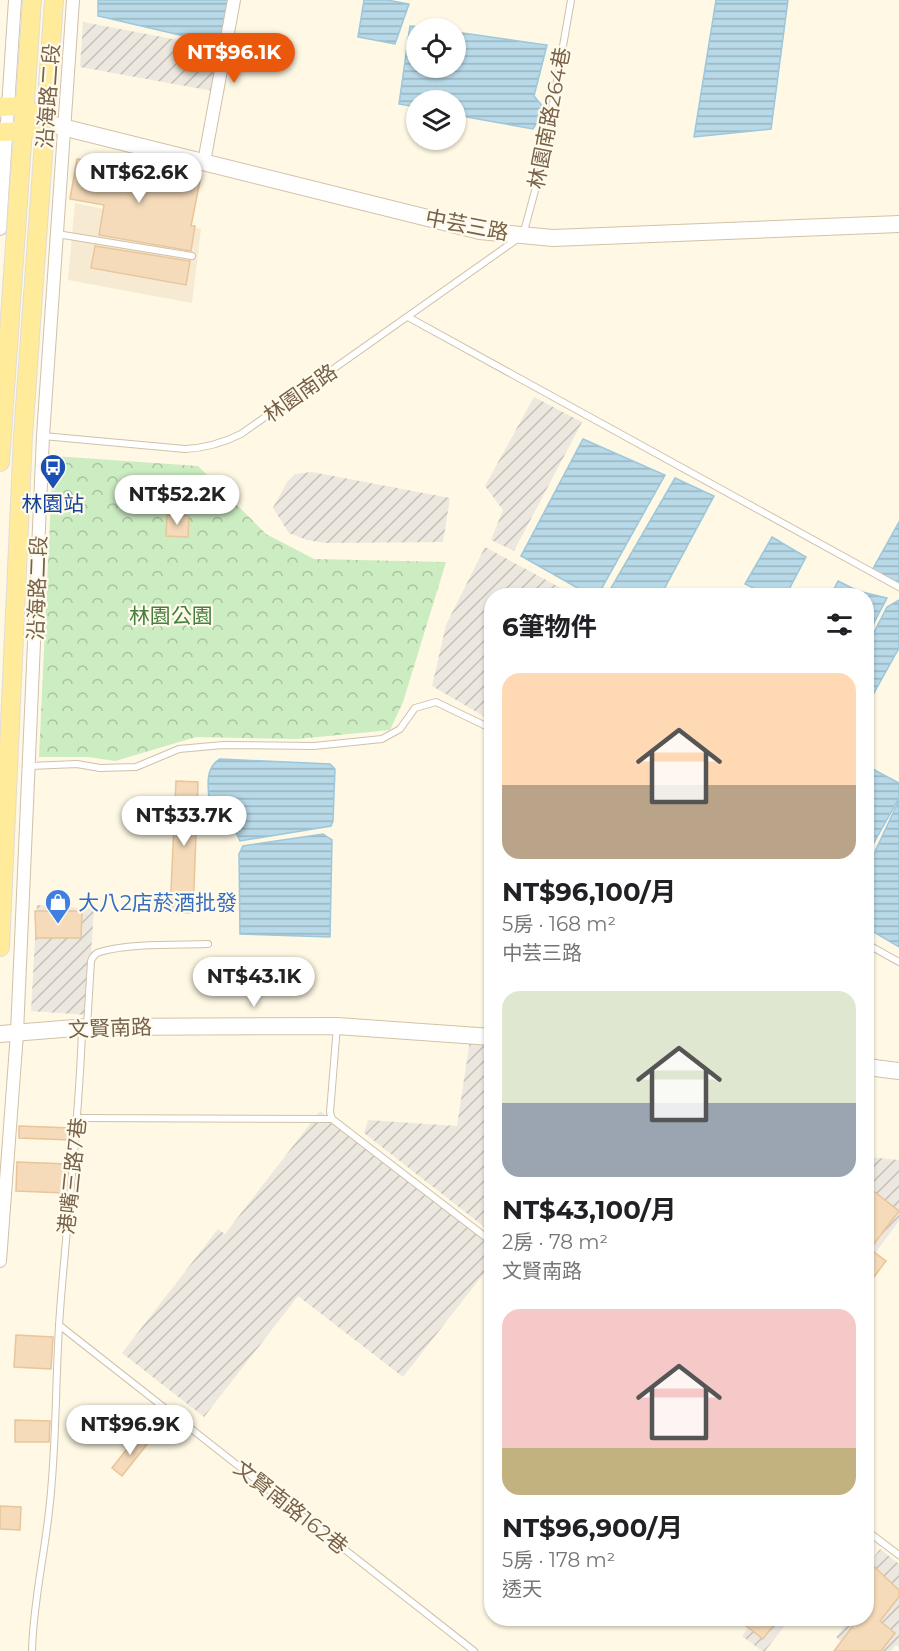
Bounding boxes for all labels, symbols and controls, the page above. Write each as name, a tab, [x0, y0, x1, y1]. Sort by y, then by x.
map controls	[406, 18, 466, 150]
button: locate	[406, 18, 466, 78]
pin: NT$96.1K	[172, 33, 296, 84]
text: NT$96.1K	[187, 40, 281, 64]
street label: 沿海路二段	[32, 43, 64, 149]
street label: 林園南路264巷	[523, 45, 575, 191]
button: layers	[406, 90, 466, 150]
pin: NT$62.6K	[77, 153, 201, 204]
text: NT$62.6K	[90, 160, 188, 184]
street label: 中芸三路	[423, 205, 511, 245]
street label: 林園南路	[258, 359, 342, 427]
bus stop icon: 林園站	[38, 452, 68, 490]
pin: NT$52.2K	[115, 475, 239, 526]
text: NT$52.2K	[128, 482, 226, 506]
place label: 林園站	[22, 491, 85, 516]
street label: 沿海路二段	[23, 535, 51, 641]
park label: 林園公園	[129, 603, 213, 628]
icon: filters	[823, 608, 856, 641]
text: 6筆物件	[502, 611, 597, 643]
icon: home	[625, 712, 733, 820]
pin: NT$33.7K	[122, 796, 246, 847]
text: NT$33.7K	[136, 803, 232, 827]
text: NT$96,100/月	[502, 876, 676, 908]
shop icon: 大八2店菸酒批發	[43, 887, 73, 925]
place label: 大八2店菸酒批發	[78, 890, 237, 915]
text: 5房 · 168 m²	[502, 912, 616, 936]
text: 中芸三路	[502, 941, 582, 965]
pin: NT$43.1K	[192, 957, 316, 1008]
text: NT$43.1K	[207, 964, 301, 988]
street label: 文賢南路	[68, 1014, 152, 1042]
icon: home	[625, 1030, 733, 1138]
street label: 港嘴三路7巷	[53, 1116, 91, 1236]
text: NT$43,100/月	[502, 1194, 677, 1226]
text: 2房 · 78 m²	[502, 1230, 608, 1254]
text: 文賢南路	[502, 1259, 582, 1283]
icon: home	[625, 1348, 733, 1456]
pin: NT$96.9K	[68, 1405, 192, 1456]
text: NT$96.9K	[80, 1412, 180, 1436]
street label: 文賢南路162巷	[229, 1455, 353, 1559]
text: NT$96,900/月	[502, 1512, 683, 1544]
text: 5房 · 178 m²	[502, 1548, 615, 1572]
text: 透天	[502, 1577, 542, 1601]

